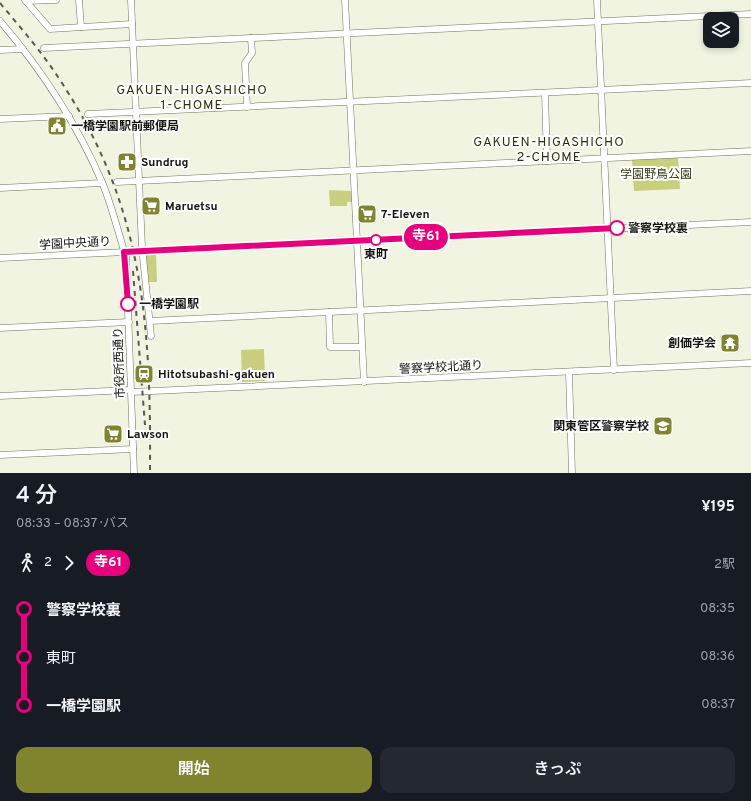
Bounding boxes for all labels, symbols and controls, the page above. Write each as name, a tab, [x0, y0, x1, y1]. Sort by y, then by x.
map controls	[703, 12, 739, 48]
button: layers	[703, 12, 739, 48]
district label: GAKUEN-HIGASHICHO 1-CHOME	[116, 83, 268, 114]
public building icon: 一橋学園駅前郵便局	[46, 115, 68, 137]
place label: 一橋学園駅前郵便局	[71, 119, 179, 135]
district label: GAKUEN-HIGASHICHO 2-CHOME	[473, 135, 625, 166]
pharmacy icon: Sundrug	[116, 151, 138, 173]
place label: Sundrug	[141, 155, 189, 171]
park label: 学園野鳥公園	[620, 167, 692, 183]
supermarket icon: Maruetsu	[140, 195, 162, 217]
place label: Maruetsu	[165, 199, 218, 215]
supermarket icon: 7-Eleven	[356, 203, 378, 225]
place label: 7-Eleven	[381, 207, 430, 223]
marker: 警察学校裏	[609, 220, 625, 236]
place label: 警察学校裏	[628, 221, 688, 237]
line badge: 寺61	[403, 224, 449, 250]
text: 寺61	[412, 228, 440, 245]
street label: 学園中央通り	[39, 234, 111, 254]
marker: 東町	[370, 234, 382, 246]
place label: 東町	[364, 247, 388, 263]
marker: 一橋学園駅	[120, 296, 136, 312]
place label: 一橋学園駅	[139, 297, 199, 313]
street label: 市役所西通り	[111, 327, 129, 399]
temple icon: 創価学会	[719, 332, 741, 354]
place label: 創価学会	[668, 336, 716, 352]
street label: 警察学校北通り	[399, 358, 483, 378]
station icon: Hitotsubashi-gakuen	[133, 363, 155, 385]
place label: Hitotsubashi-gakuen	[158, 367, 275, 383]
school or university icon: 関東管区警察学校	[652, 415, 674, 437]
place label: 関東管区警察学校	[553, 419, 649, 435]
supermarket icon: Lawson	[102, 423, 124, 445]
place label: Lawson	[127, 427, 169, 443]
text: 4 分	[16, 483, 57, 510]
text: ¥195	[702, 498, 735, 517]
text: 08:33 – 08:37 · バス	[16, 516, 129, 532]
icon: walk	[16, 552, 38, 574]
icon: forward	[58, 552, 80, 574]
text: 寺61	[94, 554, 122, 571]
text: 2	[44, 555, 52, 571]
text: 2駅	[714, 557, 735, 573]
text: 08:35	[700, 601, 735, 617]
text: 警察学校裏	[46, 602, 121, 621]
text: 08:36	[700, 649, 735, 665]
text: 東町	[46, 650, 76, 669]
text: 08:37	[701, 697, 735, 713]
text: 一橋学園駅	[46, 698, 121, 717]
button: 開始	[16, 747, 372, 793]
button: きっぷ	[380, 747, 735, 793]

